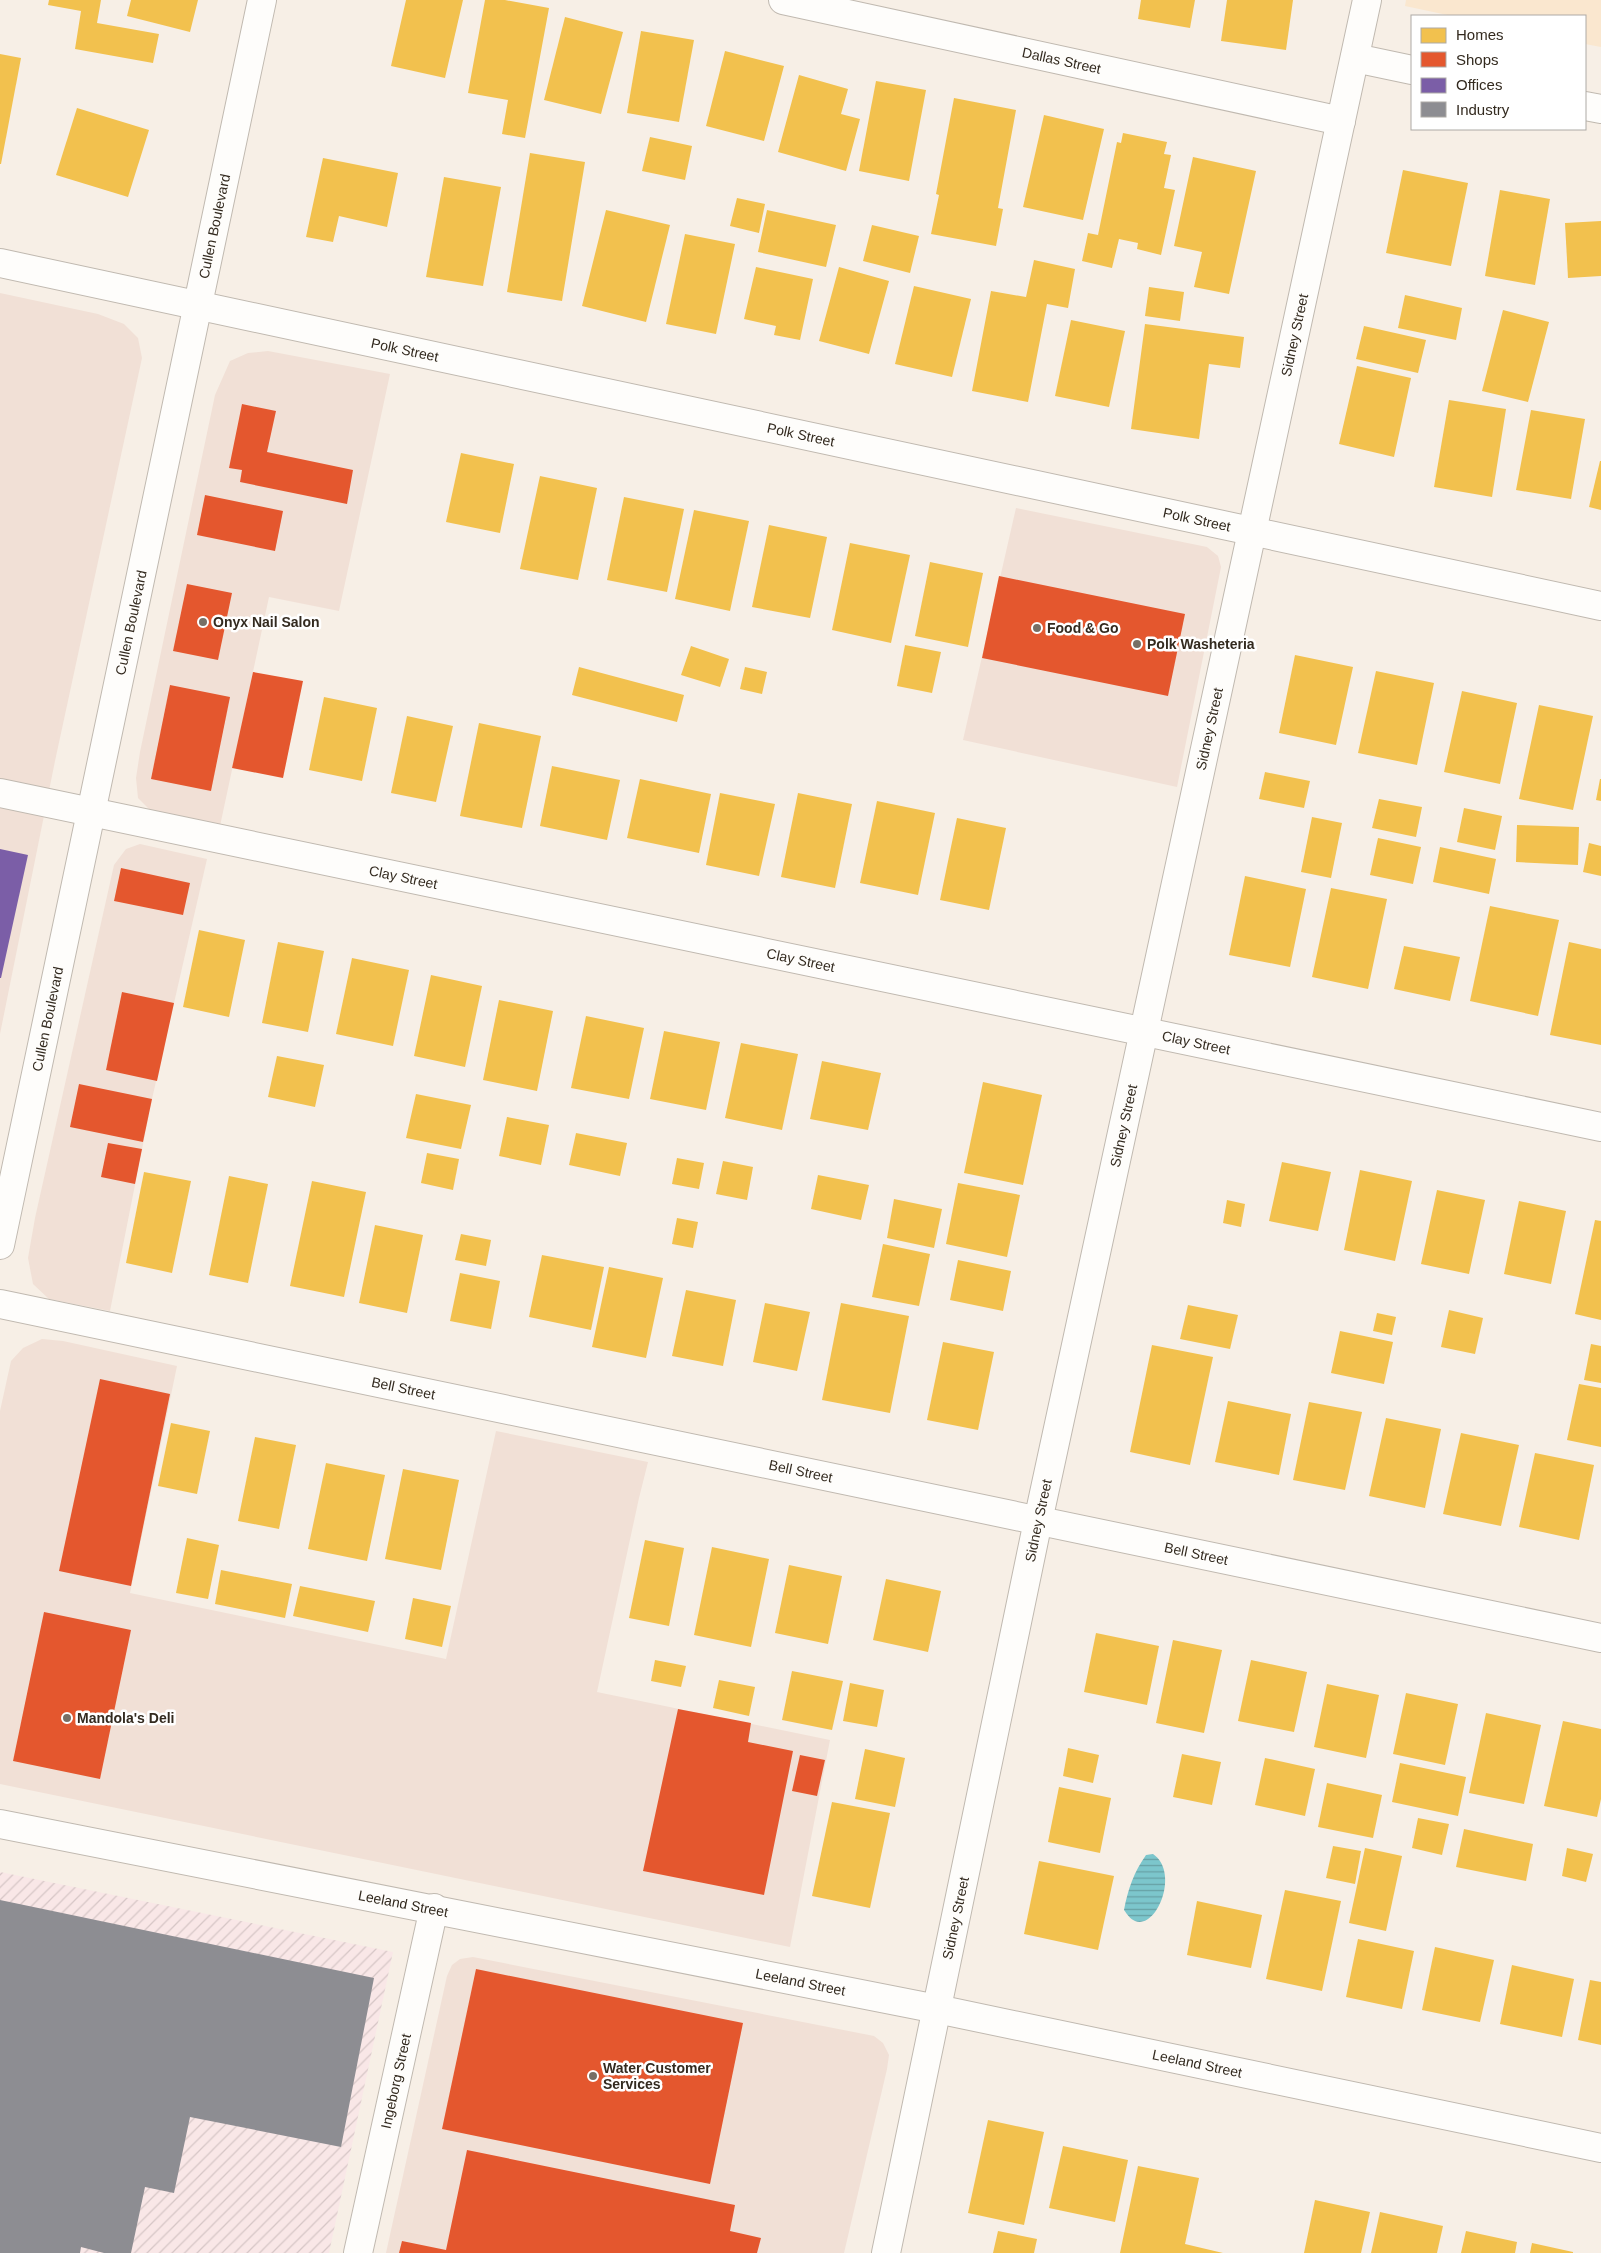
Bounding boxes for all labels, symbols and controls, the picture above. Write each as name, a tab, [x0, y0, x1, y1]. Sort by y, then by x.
legend	[1411, 15, 1586, 130]
text: Homes	[1456, 26, 1504, 43]
street label: Dallas Street	[1021, 44, 1103, 77]
text: Shops	[1456, 51, 1499, 68]
text: Offices	[1456, 76, 1502, 93]
text: Industry	[1456, 101, 1510, 118]
street label: Cullen Boulevard	[196, 172, 233, 280]
street label: Sidney Street	[1278, 292, 1311, 378]
street label: Polk Street	[370, 335, 440, 365]
street label: Polk Street	[766, 420, 836, 450]
street label: Polk Street	[1162, 504, 1232, 534]
street label: Cullen Boulevard	[112, 569, 150, 677]
place label: Onyx Nail Salon	[213, 614, 320, 630]
marker: Onyx Nail Salon	[197, 616, 209, 628]
place label: Food & Go	[1047, 620, 1119, 636]
marker: Food & Go	[1031, 622, 1043, 634]
place label: Polk Washeteria	[1147, 636, 1255, 652]
marker: Polk Washeteria	[1131, 638, 1143, 650]
street label: Sidney Street	[1193, 686, 1226, 772]
street label: Clay Street	[368, 862, 439, 892]
street label: Clay Street	[765, 945, 836, 975]
street label: Cullen Boulevard	[29, 965, 66, 1073]
street label: Clay Street	[1161, 1028, 1232, 1057]
street label: Sidney Street	[1107, 1083, 1140, 1169]
street label: Bell Street	[370, 1374, 437, 1403]
street label: Bell Street	[767, 1457, 834, 1486]
street label: Sidney Street	[1022, 1478, 1055, 1563]
street label: Bell Street	[1163, 1539, 1230, 1568]
place label: Mandola's Deli	[77, 1710, 174, 1726]
marker: Mandola's Deli	[61, 1712, 73, 1724]
street label: Sidney Street	[939, 1875, 972, 1961]
street label: Leeland Street	[357, 1887, 450, 1920]
street label: Leeland Street	[754, 1965, 847, 1999]
street label: Ingeborg Street	[378, 2032, 414, 2130]
street label: Leeland Street	[1151, 2046, 1244, 2081]
place label: Water Customer Services	[603, 2060, 711, 2092]
marker: Water Customer Services	[587, 2070, 599, 2082]

